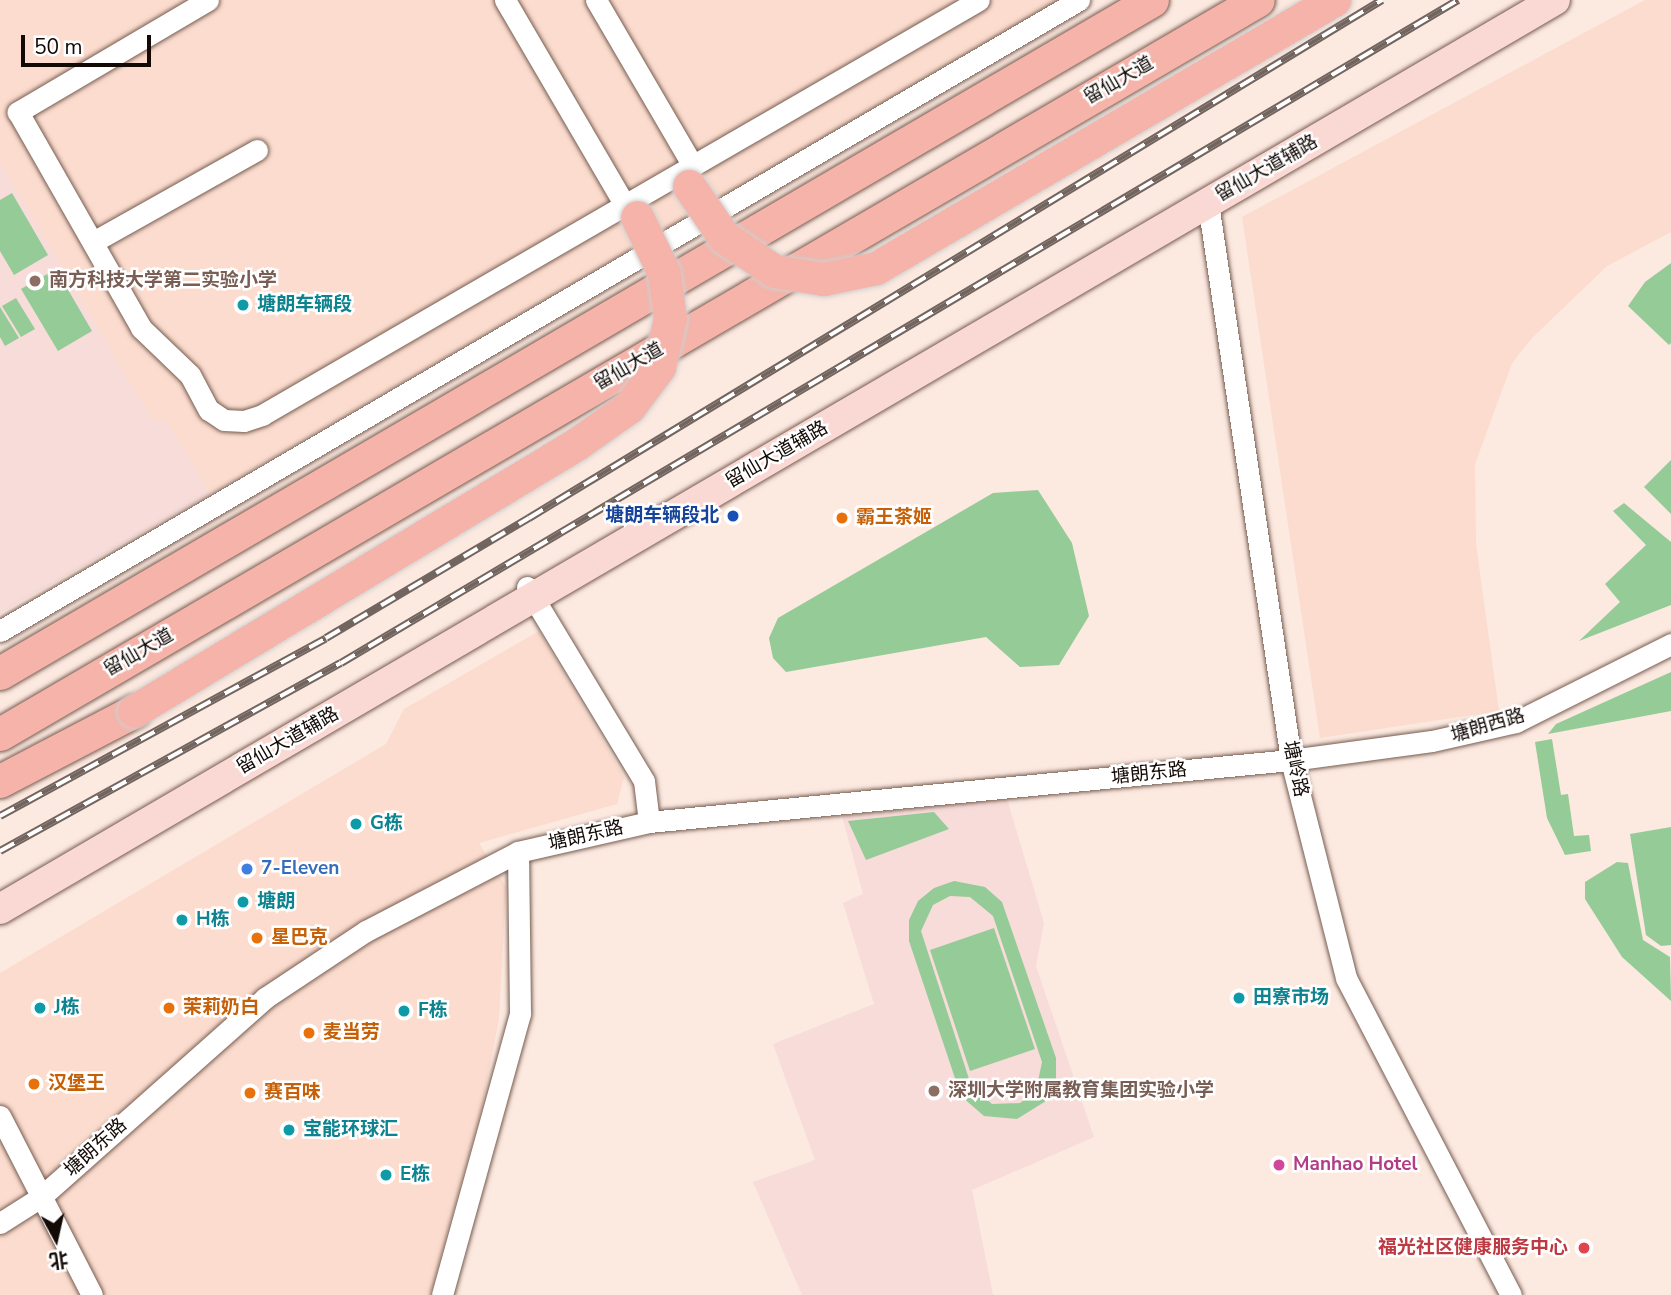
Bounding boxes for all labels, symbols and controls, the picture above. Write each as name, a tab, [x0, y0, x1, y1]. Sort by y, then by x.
scale bar	[24, 21, 154, 65]
text: 50 m	[34, 33, 83, 61]
street label: 留仙大道	[1080, 52, 1158, 110]
street label: 留仙大道辅路	[1212, 131, 1322, 207]
place label: 南方科技大学第二实验小学	[49, 270, 277, 292]
marker: 南方科技大学第二实验小学	[27, 273, 43, 289]
place label: 塘朗车辆段	[257, 294, 352, 316]
marker: 塘朗车辆段	[235, 297, 251, 313]
street label: 留仙大道	[590, 338, 668, 396]
street label: 留仙大道辅路	[722, 417, 832, 493]
place label: 塘朗车辆段北	[605, 505, 719, 527]
place label: 霸王茶姬	[856, 507, 932, 529]
marker: 塘朗车辆段北	[725, 508, 741, 524]
marker: 霸王茶姬	[834, 510, 850, 526]
street label: 留仙大道	[100, 624, 178, 682]
street label: 留仙大道辅路	[233, 703, 343, 779]
street label: 塘朗西路	[1448, 705, 1528, 747]
street label: 塘岭路	[1278, 739, 1312, 799]
street label: 塘朗东路	[1110, 759, 1188, 789]
place label: G栋	[370, 813, 403, 835]
marker: G栋	[348, 816, 364, 832]
street label: 塘朗东路	[546, 816, 626, 856]
place label: 7-Eleven	[261, 858, 339, 880]
marker: 7-Eleven	[239, 861, 255, 877]
place label: 塘朗	[257, 891, 295, 913]
marker: 塘朗	[235, 894, 251, 910]
place label: H栋	[196, 909, 230, 931]
marker: H栋	[174, 912, 190, 928]
place label: 星巴克	[271, 927, 328, 949]
marker: 星巴克	[249, 930, 265, 946]
place label: 田寮市场	[1253, 987, 1329, 1009]
marker: 田寮市场	[1231, 990, 1247, 1006]
place label: J栋	[54, 997, 80, 1019]
place label: 茉莉奶白	[183, 997, 259, 1019]
marker: J栋	[32, 1000, 48, 1016]
marker: 茉莉奶白	[161, 1000, 177, 1016]
place label: F栋	[418, 1000, 448, 1022]
marker: F栋	[396, 1003, 412, 1019]
place label: 麦当劳	[323, 1022, 380, 1044]
marker: 麦当劳	[301, 1025, 317, 1041]
place label: 汉堡王	[48, 1073, 105, 1095]
marker: 汉堡王	[26, 1076, 42, 1092]
place label: 深圳大学附属教育集团实验小学	[948, 1080, 1214, 1102]
place label: 赛百味	[264, 1082, 321, 1104]
marker: 深圳大学附属教育集团实验小学	[926, 1083, 942, 1099]
marker: 赛百味	[242, 1085, 258, 1101]
street label: 塘朗东路	[60, 1114, 132, 1182]
place label: 宝能环球汇	[303, 1119, 398, 1141]
marker: 宝能环球汇	[281, 1122, 297, 1138]
place label: Manhao Hotel	[1293, 1154, 1418, 1176]
marker: Manhao Hotel	[1271, 1157, 1287, 1173]
place label: E栋	[400, 1164, 430, 1186]
marker: E栋	[378, 1167, 394, 1183]
north arrow	[21, 1204, 91, 1274]
place label: 福光社区健康服务中心	[1378, 1237, 1568, 1259]
marker: 福光社区健康服务中心	[1574, 1238, 1594, 1258]
text: 北	[48, 1246, 70, 1274]

